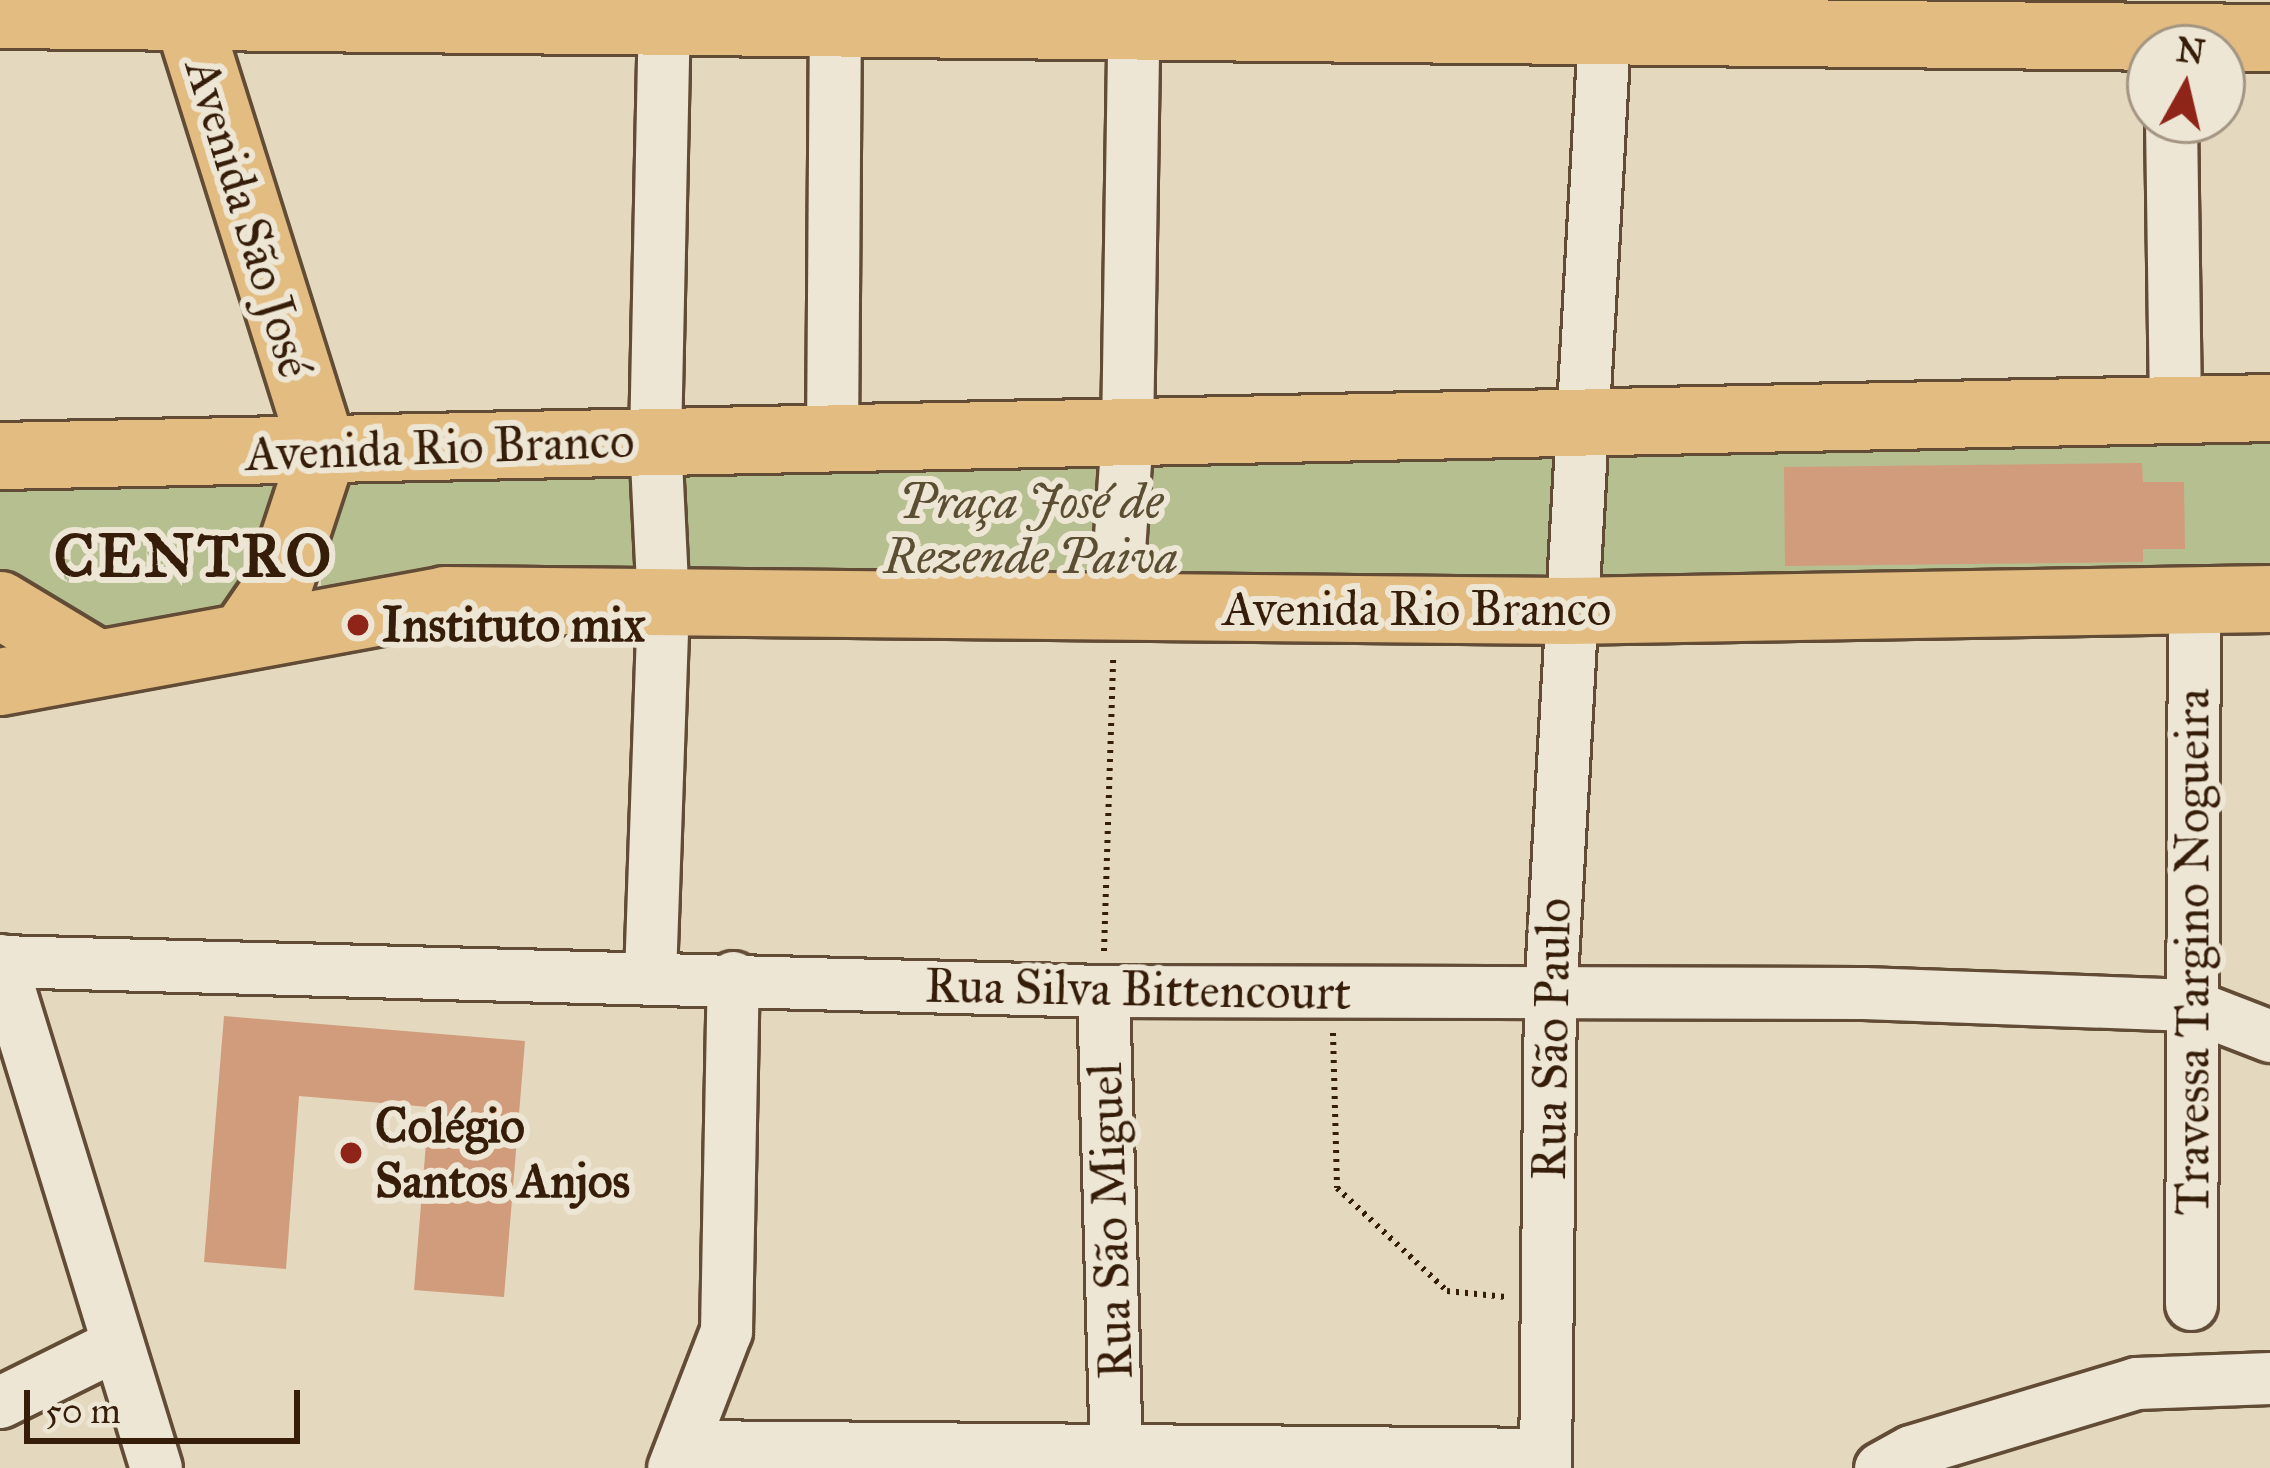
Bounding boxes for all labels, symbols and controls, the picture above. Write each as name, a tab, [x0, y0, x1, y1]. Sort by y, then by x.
north arrow	[2126, 24, 2246, 144]
text: N	[2174, 30, 2207, 73]
street label: Avenida São José	[173, 52, 325, 384]
street label: Avenida Rio Branco	[245, 411, 635, 483]
park label: Praça José de Rezende Paiva	[884, 472, 1178, 585]
district label: CENTRO	[54, 519, 334, 591]
street label: Avenida Rio Branco	[1223, 580, 1611, 638]
place label: Instituto mix	[382, 596, 645, 654]
marker: Instituto mix	[345, 612, 371, 638]
street label: Travessa Targino Nogueira	[2163, 689, 2221, 1215]
street label: Rua São Paulo	[1520, 897, 1582, 1181]
street label: Rua Silva Bittencourt	[924, 956, 1352, 1022]
street label: Rua São Miguel	[1076, 1062, 1144, 1380]
place label: Colégio Santos Anjos	[375, 1096, 630, 1209]
marker: Colégio Santos Anjos	[338, 1140, 364, 1166]
scale bar	[30, 1366, 306, 1440]
text: 50 m	[45, 1389, 121, 1433]

